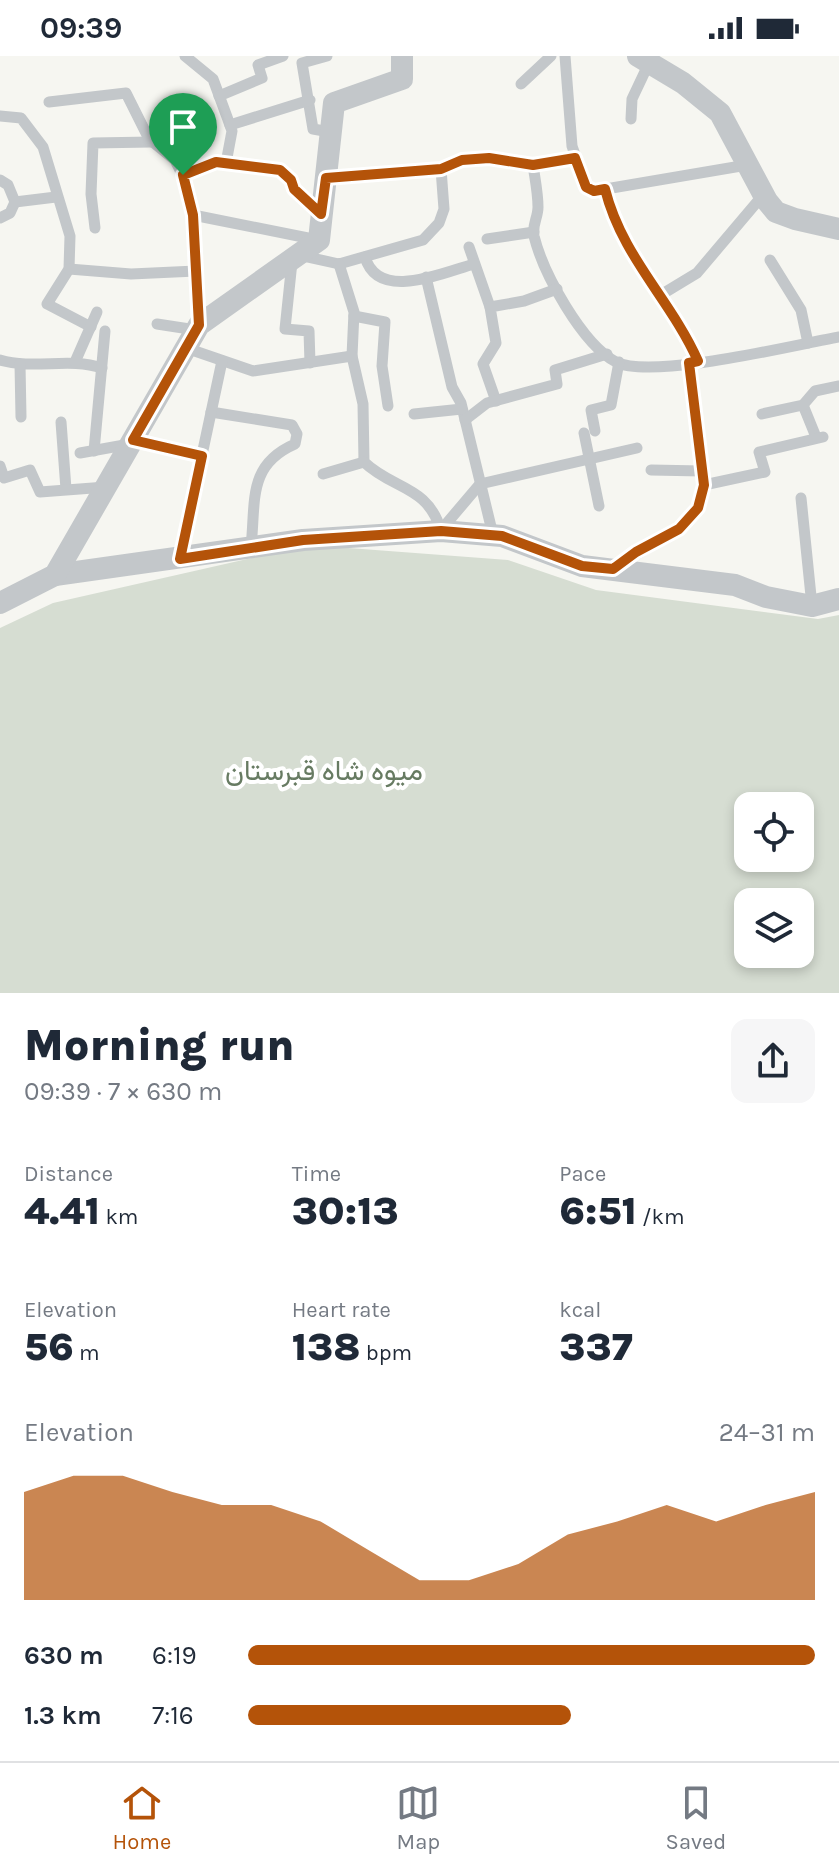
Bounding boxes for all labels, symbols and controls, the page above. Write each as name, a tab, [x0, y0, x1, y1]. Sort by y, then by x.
text: 09:39	[40, 10, 122, 46]
pin	[149, 93, 217, 175]
icon: arrive	[161, 105, 205, 149]
park label: میوہ شاہ قبرستان	[225, 754, 423, 788]
map controls	[734, 792, 814, 968]
button: locate	[734, 792, 814, 872]
button: layers	[734, 888, 814, 968]
button: share	[731, 1019, 815, 1103]
text: Morning run	[24, 1020, 295, 1071]
text: 09:39 · 7 × 630 m	[24, 1076, 222, 1107]
text: Distance	[24, 1161, 113, 1187]
text: Time	[292, 1161, 341, 1187]
text: Pace	[559, 1161, 606, 1187]
text: 4.41	[24, 1187, 100, 1234]
text: 30:13	[292, 1187, 399, 1234]
text: 6:51	[559, 1187, 637, 1234]
text: km	[100, 1204, 138, 1230]
text: /km	[637, 1204, 685, 1230]
text: Elevation	[24, 1297, 117, 1323]
text: Heart rate	[292, 1297, 391, 1323]
text: kcal	[559, 1297, 601, 1323]
text: 56	[24, 1323, 74, 1370]
text: 138	[292, 1323, 360, 1370]
text: 337	[559, 1323, 633, 1370]
text: m	[74, 1340, 100, 1366]
text: bpm	[360, 1340, 412, 1366]
text: Elevation	[24, 1417, 134, 1448]
text: 24–31 m	[719, 1417, 815, 1448]
text: 630 m	[24, 1640, 104, 1671]
text: 6:19	[152, 1640, 197, 1671]
text: 1.3 km	[24, 1700, 102, 1731]
text: 7:16	[152, 1700, 194, 1731]
tab: Home	[113, 1781, 171, 1855]
tab: Map	[396, 1781, 440, 1855]
tab: Saved	[666, 1781, 726, 1855]

